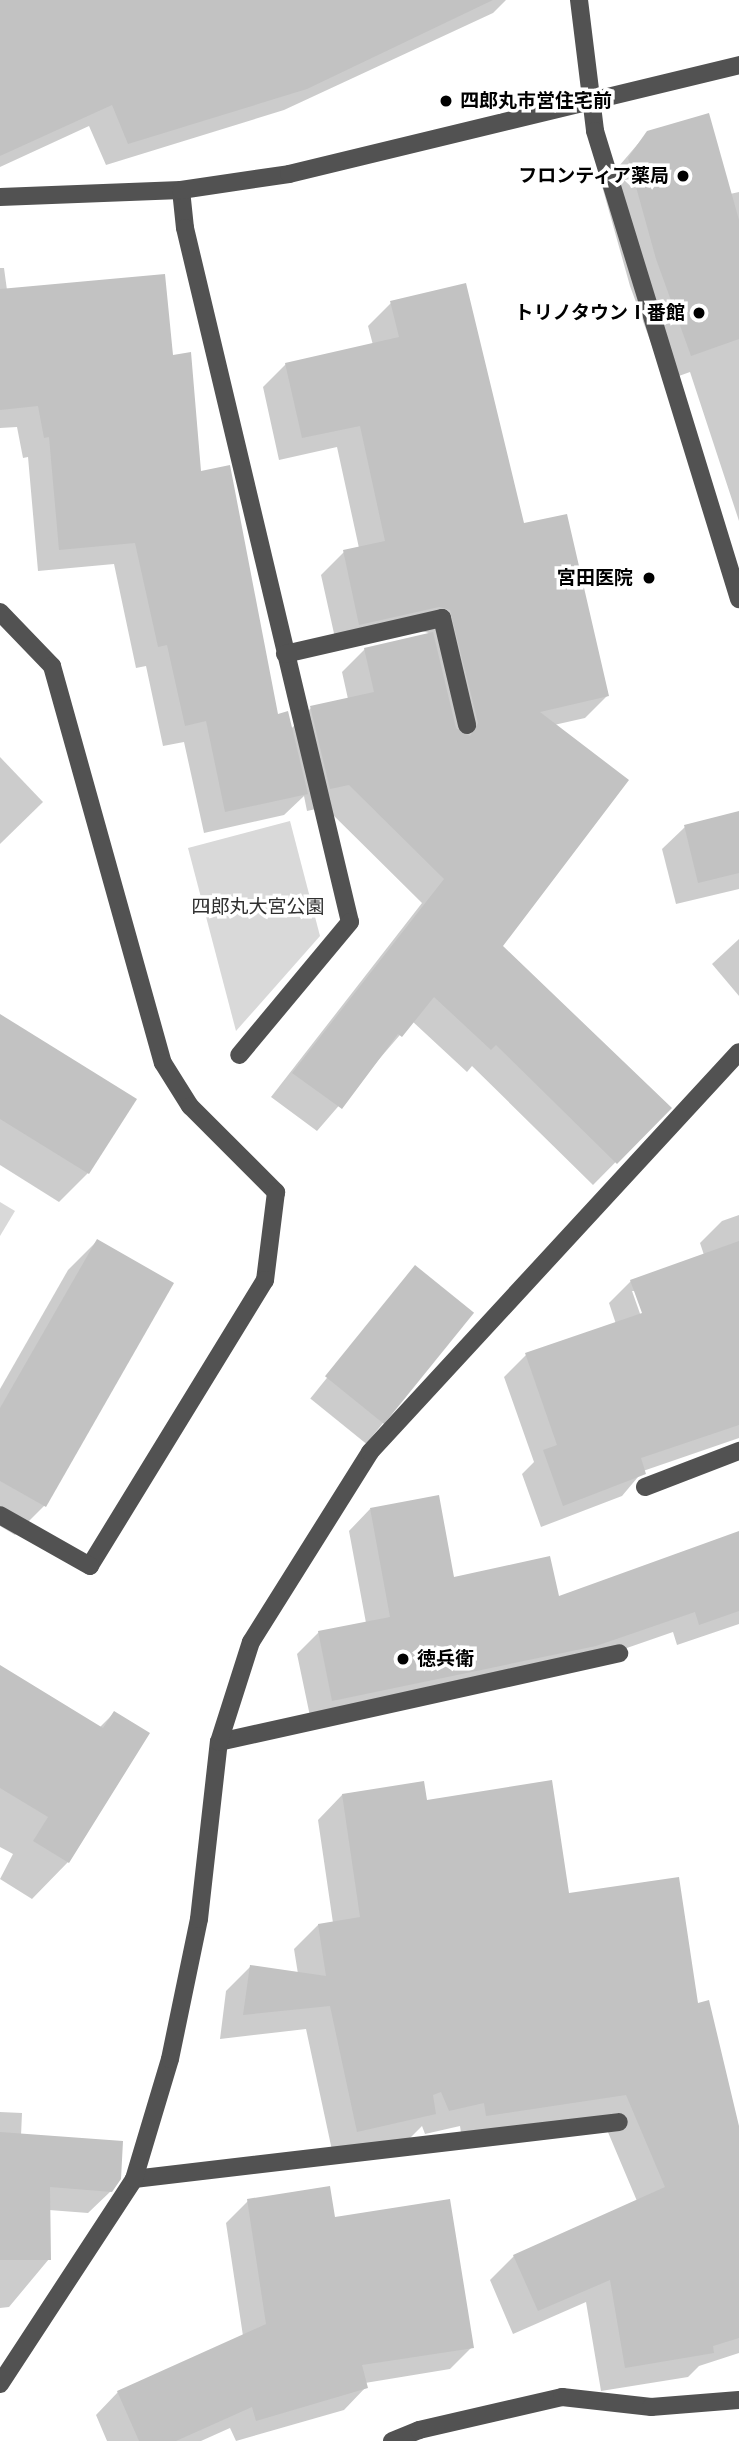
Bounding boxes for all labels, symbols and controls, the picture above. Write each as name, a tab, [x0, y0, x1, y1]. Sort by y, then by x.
place label: 四郎丸市営住宅前	[460, 90, 612, 112]
marker: 四郎丸市営住宅前	[438, 93, 454, 109]
place label: フロンティア薬局	[517, 165, 669, 187]
marker: フロンティア薬局	[675, 168, 691, 184]
place label: トリノタウンⅠ番館	[514, 302, 685, 324]
marker: トリノタウンⅠ番館	[691, 305, 707, 321]
place label: 宮田医院	[557, 567, 633, 589]
marker: 宮田医院	[639, 568, 659, 588]
park label: 四郎丸大宮公園	[192, 896, 324, 918]
place label: 徳兵衛	[417, 1648, 474, 1670]
marker: 徳兵衛	[395, 1651, 411, 1667]

